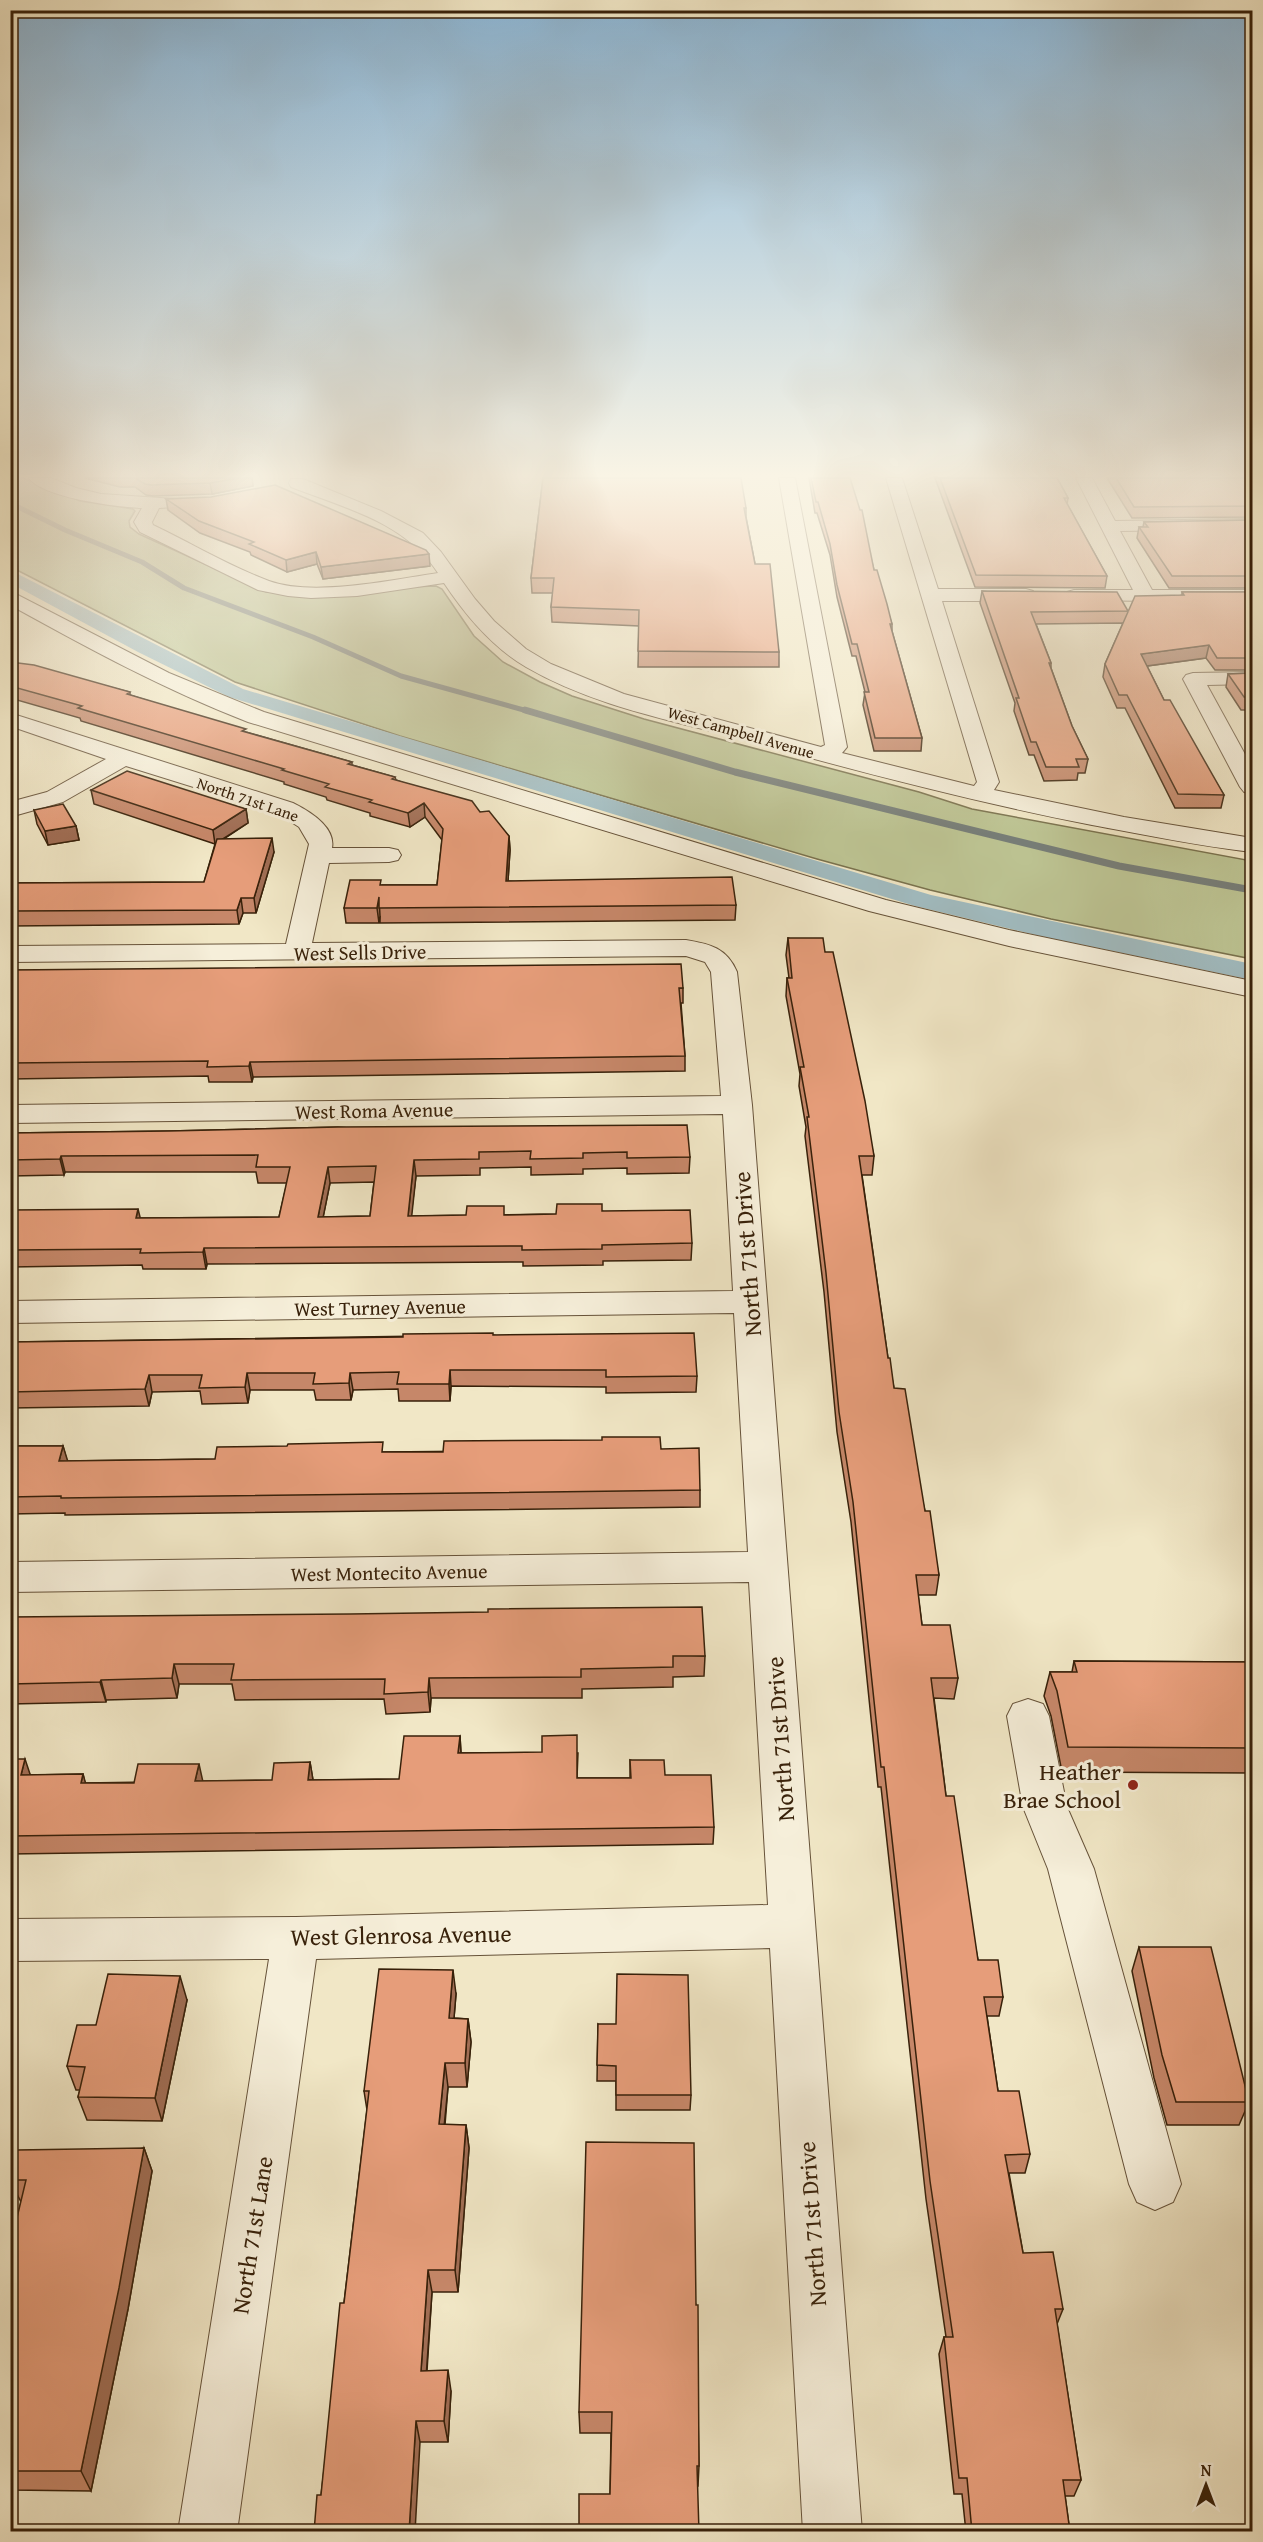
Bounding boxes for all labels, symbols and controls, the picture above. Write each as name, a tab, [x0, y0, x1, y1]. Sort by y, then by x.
street label: West Campbell Avenue	[665, 700, 817, 764]
street label: North 71st Lane	[194, 770, 302, 828]
street label: West Sells Drive	[293, 936, 427, 968]
street label: West Roma Avenue	[295, 1094, 453, 1126]
street label: North 71st Drive	[724, 1170, 770, 1338]
street label: West Turney Avenue	[294, 1291, 466, 1323]
street label: West Montecito Avenue	[290, 1556, 488, 1588]
street label: North 71st Drive	[757, 1655, 803, 1823]
place label: Heather Brae School	[1003, 1754, 1121, 1817]
marker: Heather Brae School	[1126, 1778, 1140, 1792]
street label: West Glenrosa Avenue	[290, 1916, 512, 1954]
street label: North 71st Drive	[789, 2140, 835, 2308]
street label: North 71st Lane	[222, 2154, 282, 2316]
north arrow	[1176, 2455, 1236, 2515]
text: N	[1201, 2458, 1212, 2482]

